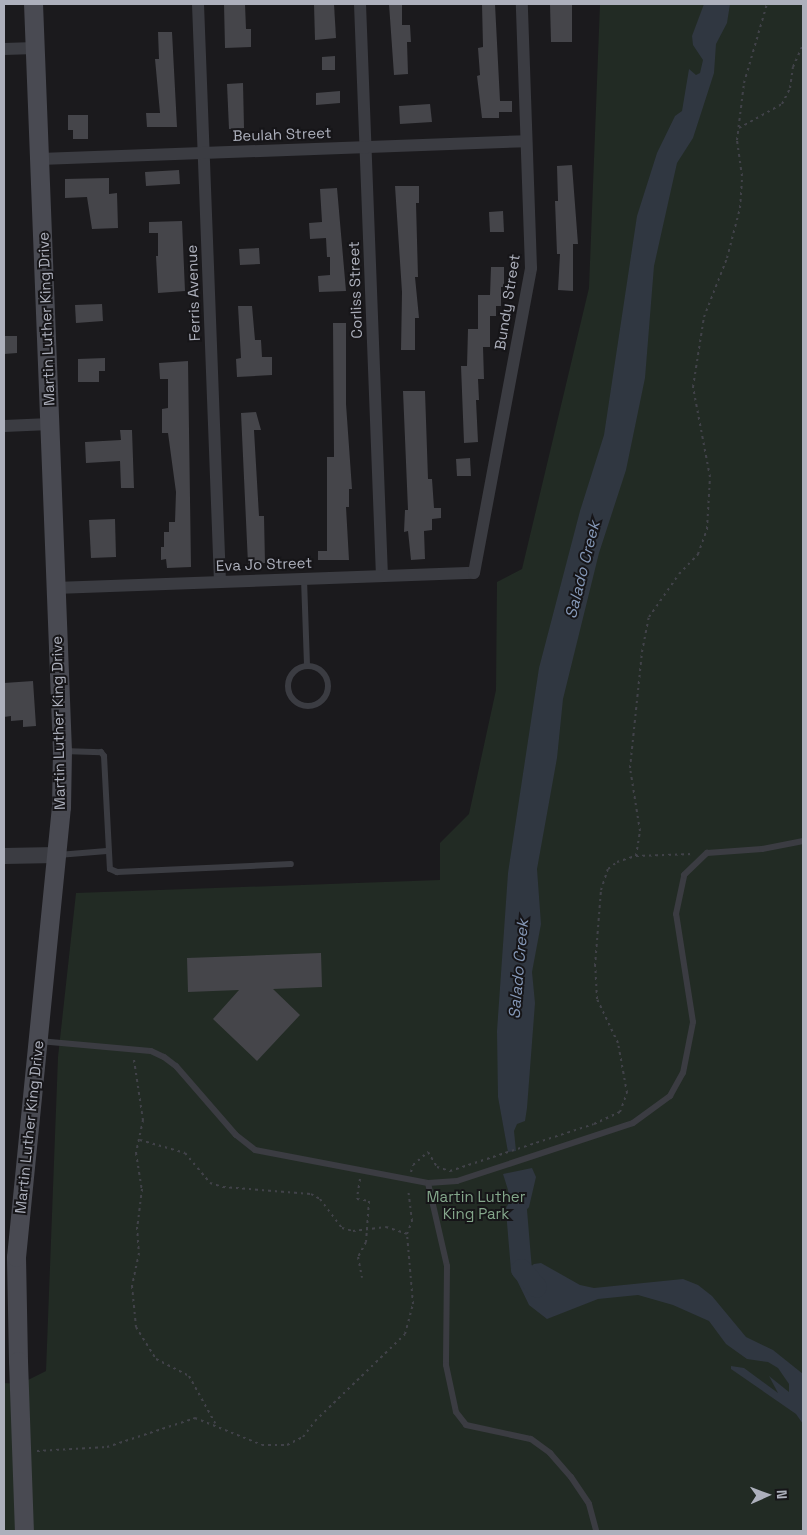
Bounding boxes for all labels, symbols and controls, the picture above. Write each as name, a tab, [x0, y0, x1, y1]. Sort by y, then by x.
street label: Beulah Street	[232, 123, 332, 145]
street label: Martin Luther King Drive	[34, 232, 58, 406]
street label: Corliss Street	[344, 241, 366, 339]
street label: Ferris Avenue	[182, 244, 204, 342]
street label: Bundy Street	[491, 253, 523, 351]
water label: Salado Creek	[562, 519, 604, 621]
street label: Eva Jo Street	[216, 553, 312, 575]
street label: Martin Luther King Drive	[47, 636, 69, 810]
water label: Salado Creek	[505, 918, 533, 1020]
street label: Martin Luther King Drive	[11, 1039, 47, 1215]
park label: Martin Luther King Park	[427, 1187, 525, 1222]
north arrow	[742, 1470, 792, 1520]
text: N	[773, 1489, 791, 1499]

